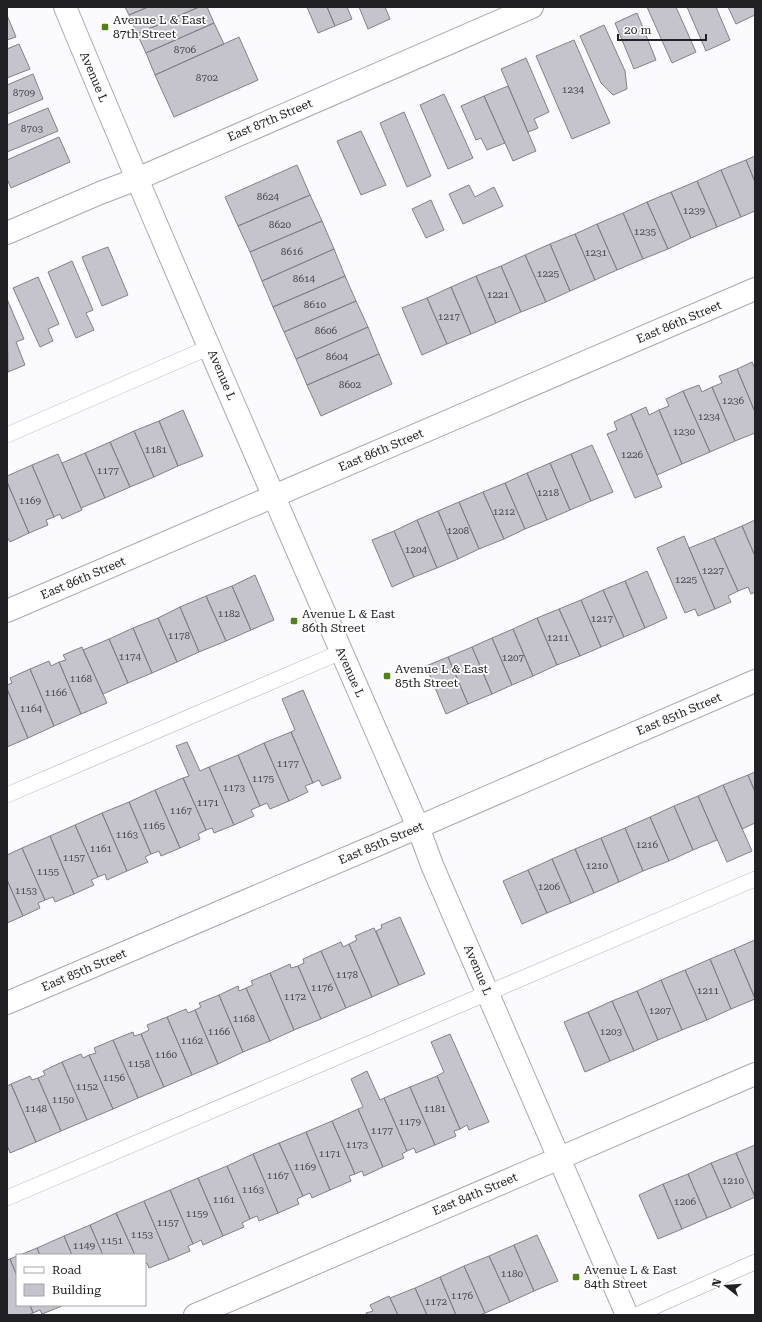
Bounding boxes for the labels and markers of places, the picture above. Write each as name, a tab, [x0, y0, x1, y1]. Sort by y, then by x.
place label: Avenue L & East 87th Street	[113, 13, 206, 41]
marker: Avenue L & East 87th Street	[100, 22, 110, 32]
place label: Avenue L & East 86th Street	[302, 607, 395, 635]
marker: Avenue L & East 86th Street	[289, 616, 299, 626]
place label: Avenue L & East 85th Street	[395, 662, 488, 690]
marker: Avenue L & East 85th Street	[382, 671, 392, 681]
place label: Avenue L & East 84th Street	[584, 1263, 677, 1291]
marker: Avenue L & East 84th Street	[571, 1272, 581, 1282]

